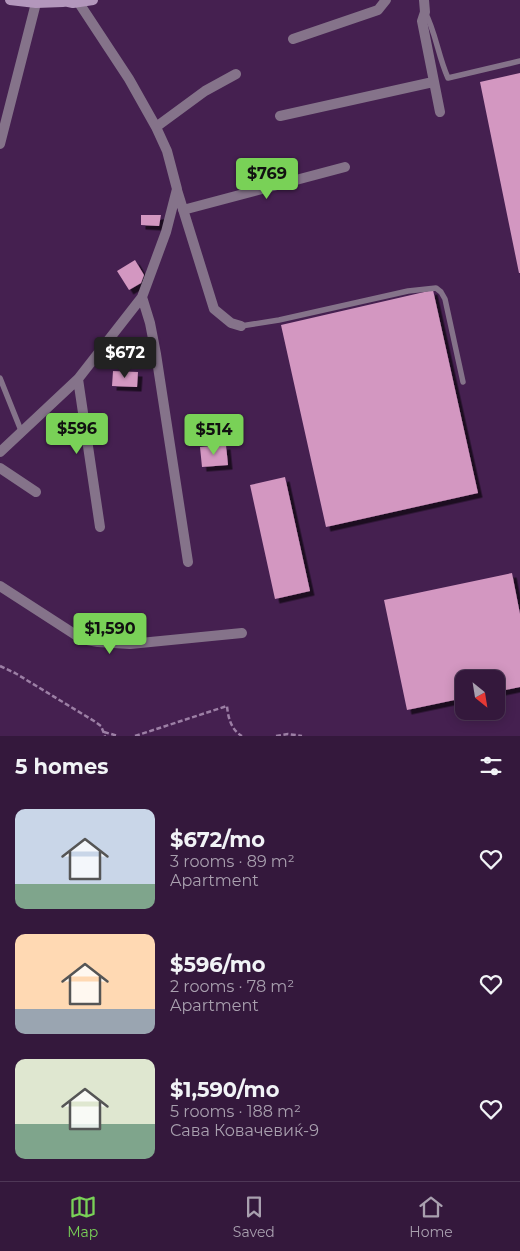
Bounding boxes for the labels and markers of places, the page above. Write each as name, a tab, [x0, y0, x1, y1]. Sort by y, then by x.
pin: $769	[237, 158, 297, 200]
pin: $672	[95, 336, 155, 379]
pin: $596	[47, 412, 107, 455]
pin: $514	[184, 414, 244, 456]
pin: $1,590	[69, 612, 151, 655]

